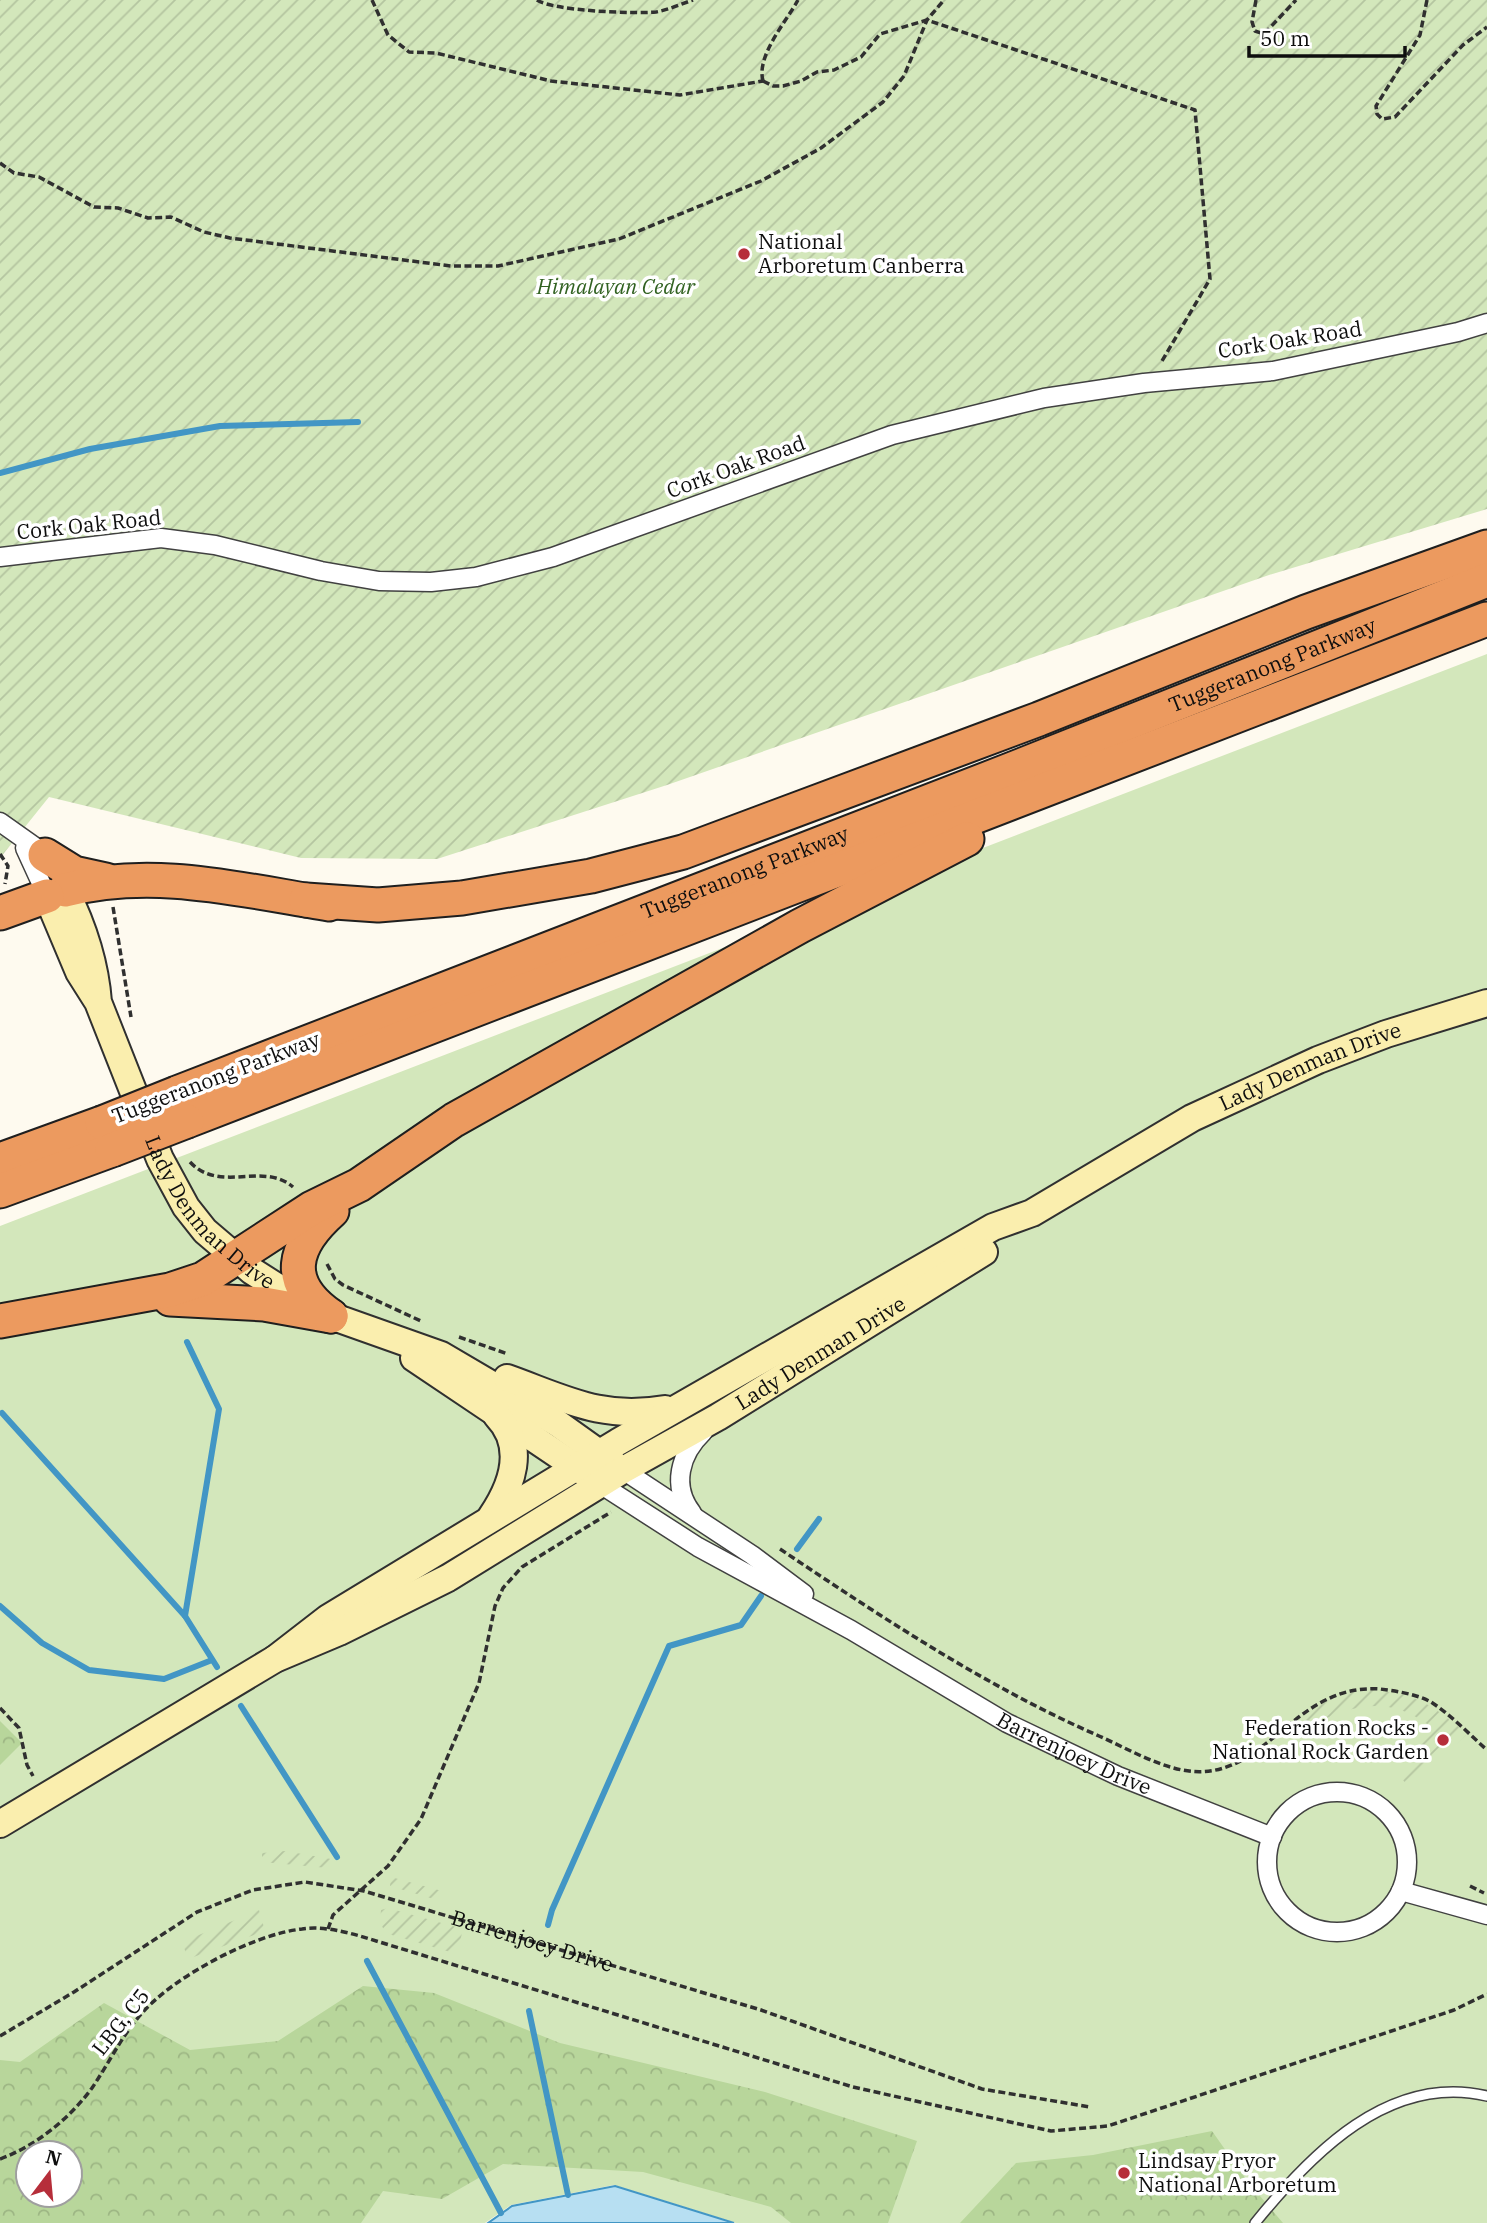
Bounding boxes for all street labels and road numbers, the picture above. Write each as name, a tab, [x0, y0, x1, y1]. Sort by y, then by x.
street label: Cork Oak Road	[1216, 314, 1364, 364]
street label: Cork Oak Road	[663, 428, 809, 504]
street label: Cork Oak Road	[15, 502, 163, 546]
street label: Tuggeranong Parkway	[1164, 610, 1381, 718]
street label: Tuggeranong Parkway	[637, 819, 853, 925]
street label: Lady Denman Drive	[1214, 1015, 1404, 1117]
street label: Tuggeranong Parkway	[108, 1024, 324, 1130]
street label: Lady Denman Drive	[139, 1131, 281, 1295]
street label: Lady Denman Drive	[730, 1289, 910, 1416]
street label: Barrenjoey Drive	[992, 1705, 1156, 1801]
street label: Barrenjoey Drive	[448, 1903, 617, 1978]
street label: LBG, C5	[85, 1982, 155, 2061]

